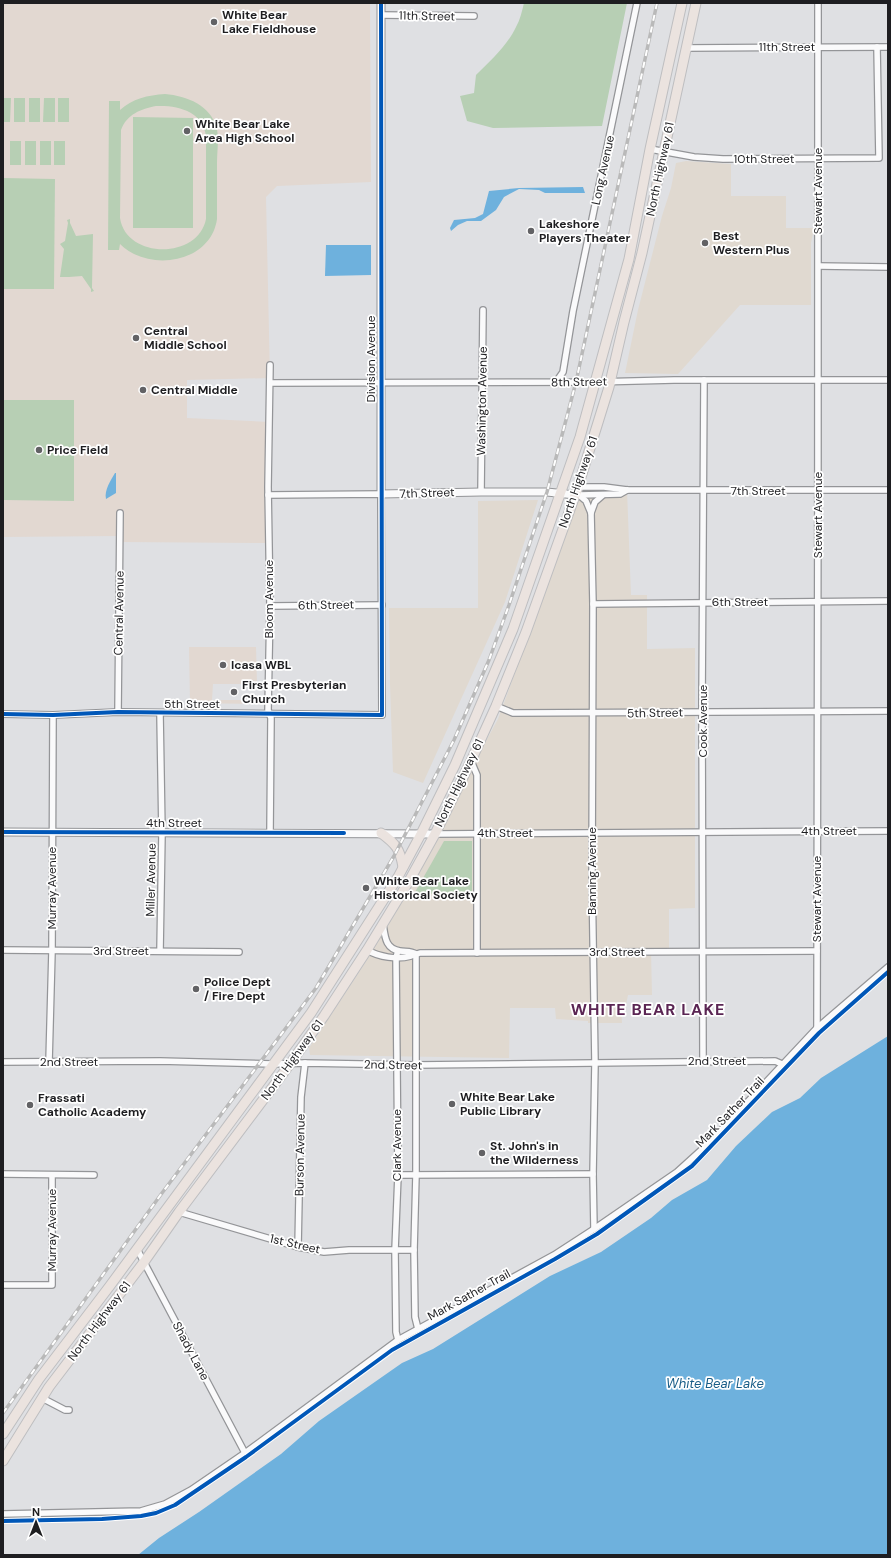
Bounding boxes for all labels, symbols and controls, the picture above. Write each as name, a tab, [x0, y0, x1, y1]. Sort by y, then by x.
place label: White Bear Lake Fieldhouse	[222, 7, 316, 37]
street label: 11th Street	[399, 8, 456, 24]
marker: White Bear Lake Fieldhouse	[209, 17, 219, 27]
street label: 11th Street	[759, 39, 815, 55]
place label: White Bear Lake Area High School	[195, 116, 294, 146]
street label: North Highway 61	[642, 121, 678, 217]
marker: White Bear Lake Area High School	[182, 126, 192, 136]
street label: Long Avenue	[588, 134, 618, 206]
street label: Stewart Avenue	[810, 147, 826, 234]
street label: 10th Street	[734, 151, 795, 167]
place label: Lakeshore Players Theater	[539, 216, 630, 246]
marker: Lakeshore Players Theater	[526, 226, 536, 236]
place label: Best Western Plus	[713, 228, 790, 258]
marker: Best Western Plus	[700, 238, 710, 248]
street label: Division Avenue	[363, 315, 379, 403]
place label: Central Middle School	[144, 323, 227, 353]
marker: Central Middle School	[131, 333, 141, 343]
street label: Washington Avenue	[473, 346, 491, 456]
street label: 8th Street	[551, 374, 607, 390]
place label: Central Middle	[151, 382, 238, 398]
marker: Central Middle	[138, 385, 148, 395]
street label: North Highway 61	[555, 434, 601, 530]
place label: Price Field	[47, 442, 108, 458]
marker: Price Field	[34, 445, 44, 455]
street label: Stewart Avenue	[810, 471, 826, 558]
street label: 7th Street	[730, 483, 786, 499]
street label: 7th Street	[399, 484, 455, 502]
street label: Bloom Avenue	[261, 559, 277, 638]
street label: Central Avenue	[110, 570, 128, 655]
street label: 6th Street	[712, 594, 768, 610]
street label: 6th Street	[298, 597, 355, 613]
place label: Icasa WBL	[231, 657, 292, 673]
marker: Icasa WBL	[218, 660, 228, 670]
place label: First Presbyterian Church	[242, 677, 346, 707]
street label: Cook Avenue	[695, 684, 711, 757]
marker: First Presbyterian Church	[229, 687, 239, 697]
street label: 5th Street	[164, 696, 220, 712]
street label: 5th Street	[627, 705, 683, 721]
street label: North Highway 61	[431, 736, 487, 830]
street label: 4th Street	[146, 815, 202, 831]
street label: 4th Street	[801, 823, 857, 839]
street label: 4th Street	[477, 825, 533, 841]
street label: Banning Avenue	[584, 827, 600, 915]
street label: Miller Avenue	[142, 843, 160, 917]
street label: Murray Avenue	[44, 846, 60, 929]
street label: Stewart Avenue	[809, 855, 825, 942]
place label: White Bear Lake Historical Society	[374, 873, 478, 903]
marker: White Bear Lake Historical Society	[361, 883, 371, 893]
street label: 3rd Street	[93, 943, 149, 959]
street label: 3rd Street	[589, 944, 645, 960]
place label: Police Dept / Fire Dept	[204, 974, 271, 1004]
marker: Police Dept / Fire Dept	[191, 984, 201, 994]
district label: WHITE BEAR LAKE	[571, 999, 725, 1020]
street label: North Highway 61	[257, 1017, 327, 1103]
street label: 2nd Street	[688, 1053, 747, 1069]
street label: 2nd Street	[40, 1054, 99, 1070]
street label: 2nd Street	[364, 1056, 423, 1074]
street label: Mark Sather Trail	[692, 1073, 768, 1151]
place label: White Bear Lake Public Library	[460, 1089, 555, 1119]
place label: Frassati Catholic Academy	[38, 1090, 147, 1120]
marker: White Bear Lake Public Library	[447, 1099, 457, 1109]
marker: Frassati Catholic Academy	[25, 1100, 35, 1110]
street label: Clark Avenue	[389, 1109, 405, 1181]
street label: Burson Avenue	[291, 1113, 309, 1196]
place label: St. John's in the Wilderness	[490, 1138, 579, 1168]
marker: St. John's in the Wilderness	[477, 1148, 487, 1158]
street label: Murray Avenue	[44, 1188, 60, 1271]
street label: 1st Street	[268, 1230, 322, 1258]
street label: Mark Sather Trail	[425, 1266, 513, 1324]
street label: North Highway 61	[64, 1278, 134, 1364]
street label: Shady Lane	[169, 1319, 213, 1383]
water label: White Bear Lake	[666, 1375, 764, 1392]
north arrow	[16, 1502, 56, 1542]
text: N	[32, 1505, 40, 1519]

